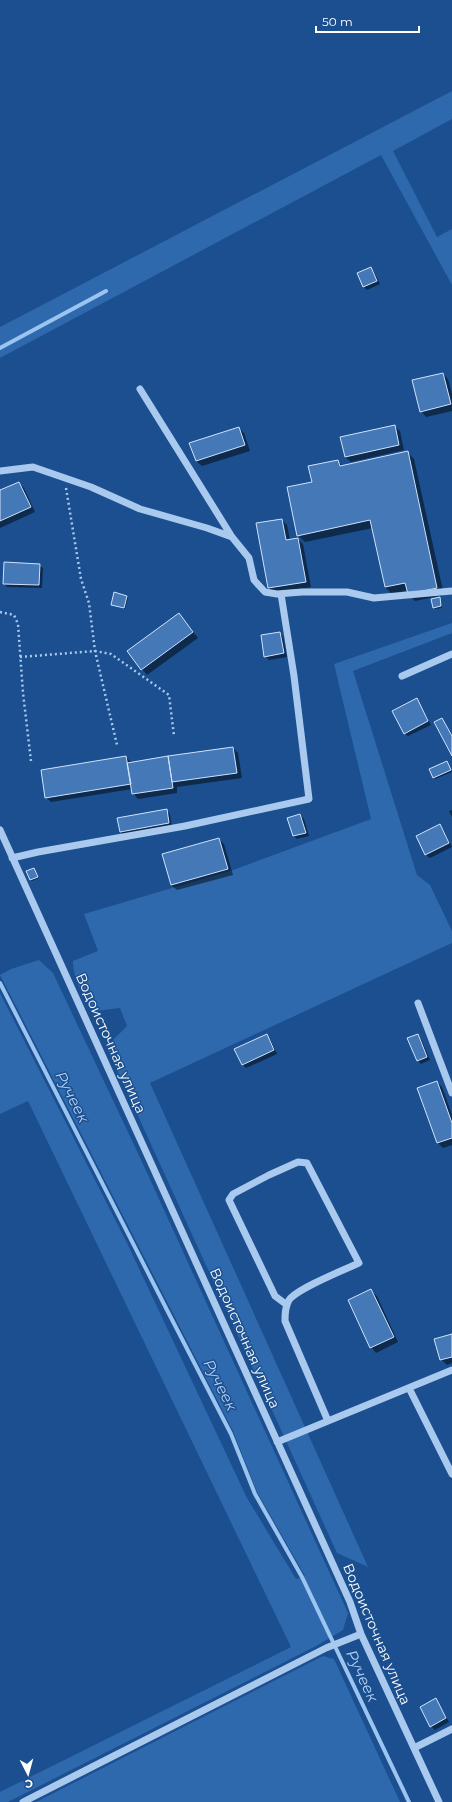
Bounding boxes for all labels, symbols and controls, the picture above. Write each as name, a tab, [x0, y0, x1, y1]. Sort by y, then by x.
scale bar	[316, 8, 419, 34]
text: 50 m	[322, 14, 353, 29]
street label: Водоисточная улица	[72, 970, 150, 1116]
water label: Ручеек	[51, 1068, 94, 1127]
street label: Водоисточная улица	[206, 1265, 284, 1411]
water label: Ручеек	[199, 1356, 242, 1415]
street label: Водоисточная улица	[339, 1561, 415, 1707]
water label: Ручеек	[342, 1647, 383, 1706]
north arrow	[8, 1754, 48, 1794]
text: С	[24, 1777, 34, 1791]

